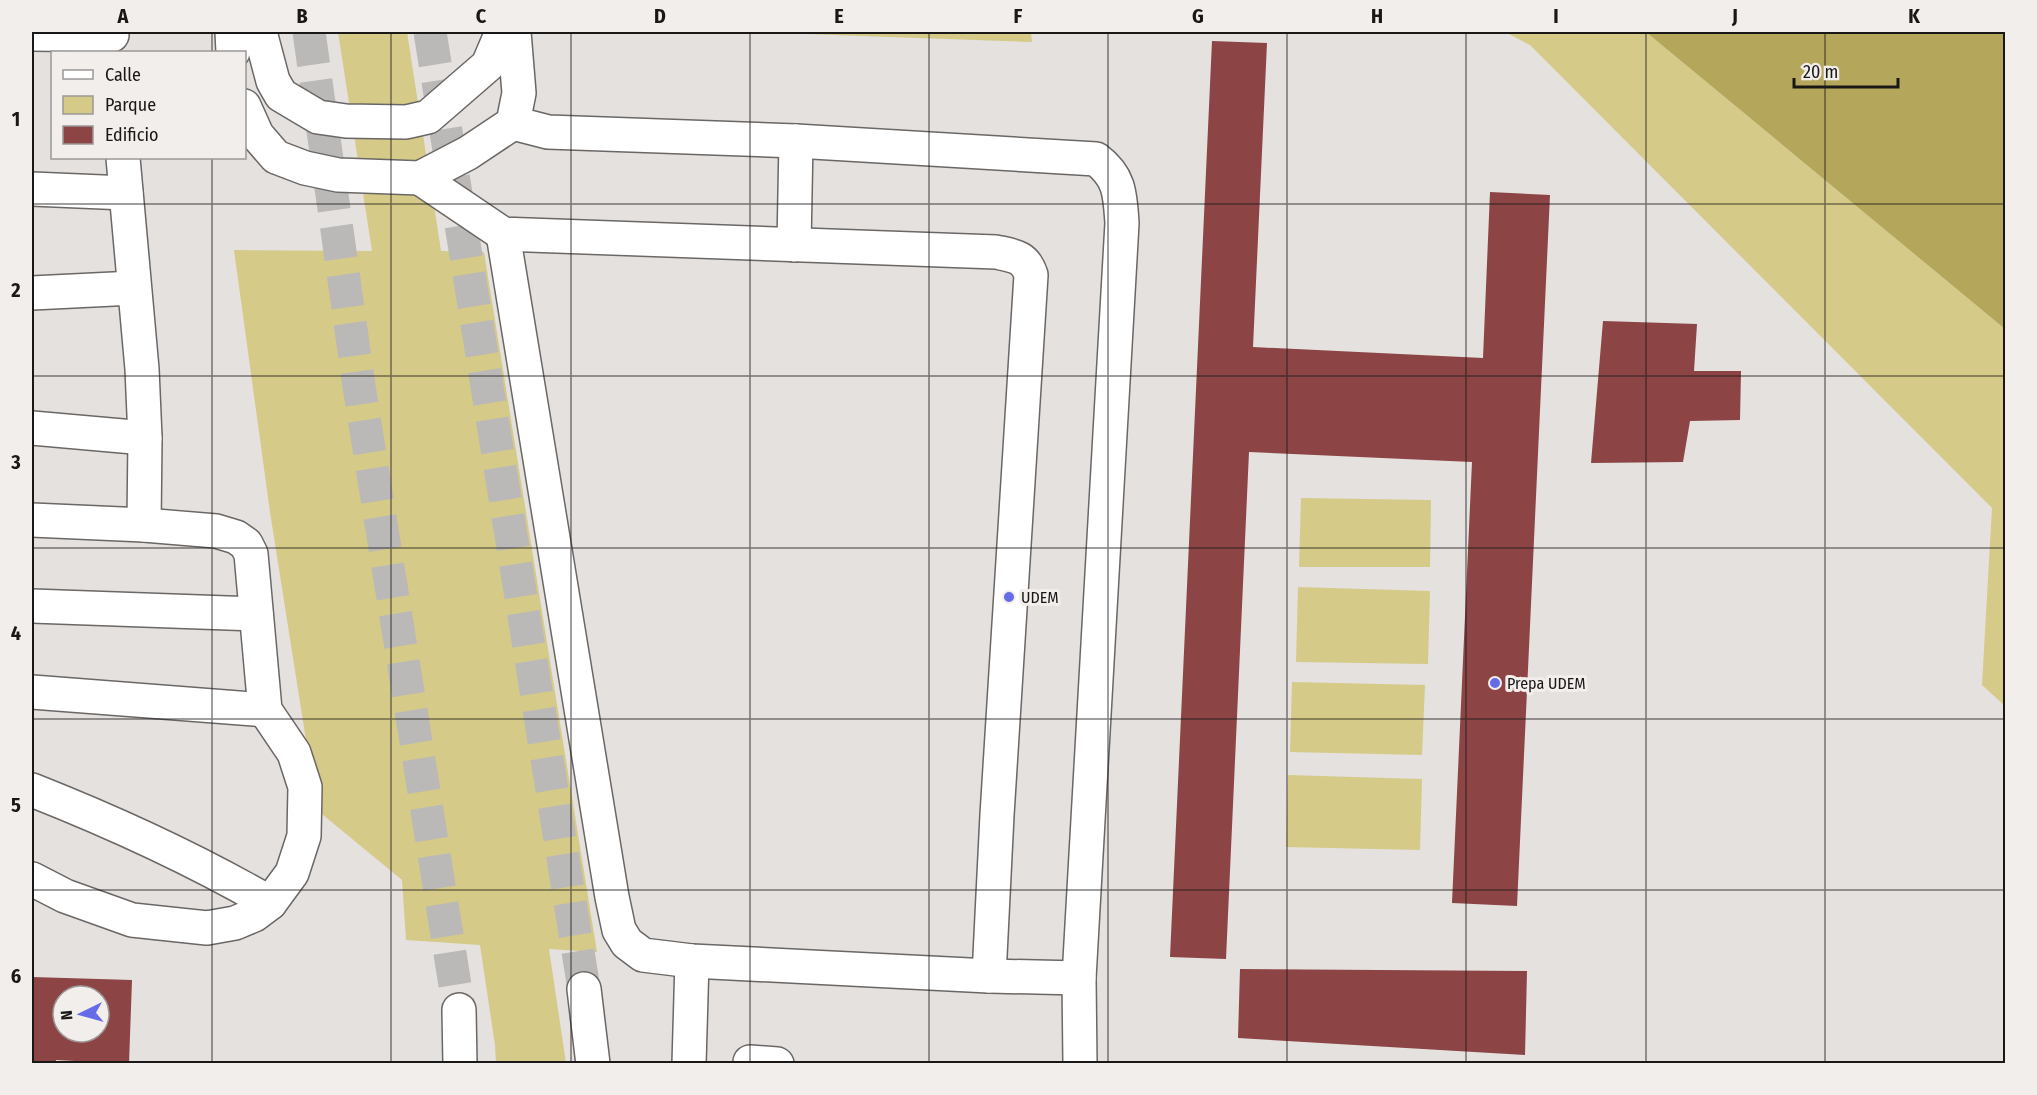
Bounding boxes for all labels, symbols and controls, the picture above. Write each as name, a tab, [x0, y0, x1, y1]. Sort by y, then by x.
text: A	[117, 4, 130, 28]
text: B	[296, 4, 308, 28]
text: C	[476, 4, 487, 28]
text: D	[654, 4, 666, 28]
text: E	[834, 4, 844, 28]
text: F	[1014, 4, 1023, 28]
text: G	[1192, 4, 1204, 28]
text: H	[1371, 4, 1383, 28]
text: I	[1553, 4, 1559, 28]
text: J	[1731, 4, 1738, 28]
text: K	[1908, 4, 1920, 28]
legend	[51, 51, 246, 159]
scale bar	[1794, 51, 1898, 89]
text: 20 m	[1803, 61, 1838, 83]
text: Calle	[105, 64, 141, 86]
text: Parque	[105, 94, 156, 116]
text: 1	[12, 107, 20, 131]
text: Edificio	[105, 124, 158, 146]
text: 2	[10, 278, 21, 302]
text: 3	[10, 450, 21, 474]
place label: UDEM	[1021, 588, 1059, 607]
marker: UDEM	[1002, 590, 1016, 604]
text: 4	[11, 621, 21, 645]
place label: Prepa UDEM	[1507, 674, 1586, 693]
marker: Prepa UDEM	[1488, 676, 1502, 690]
text: 5	[11, 793, 21, 817]
text: 6	[11, 964, 21, 988]
north arrow	[51, 984, 111, 1044]
text: N	[57, 1010, 76, 1021]

